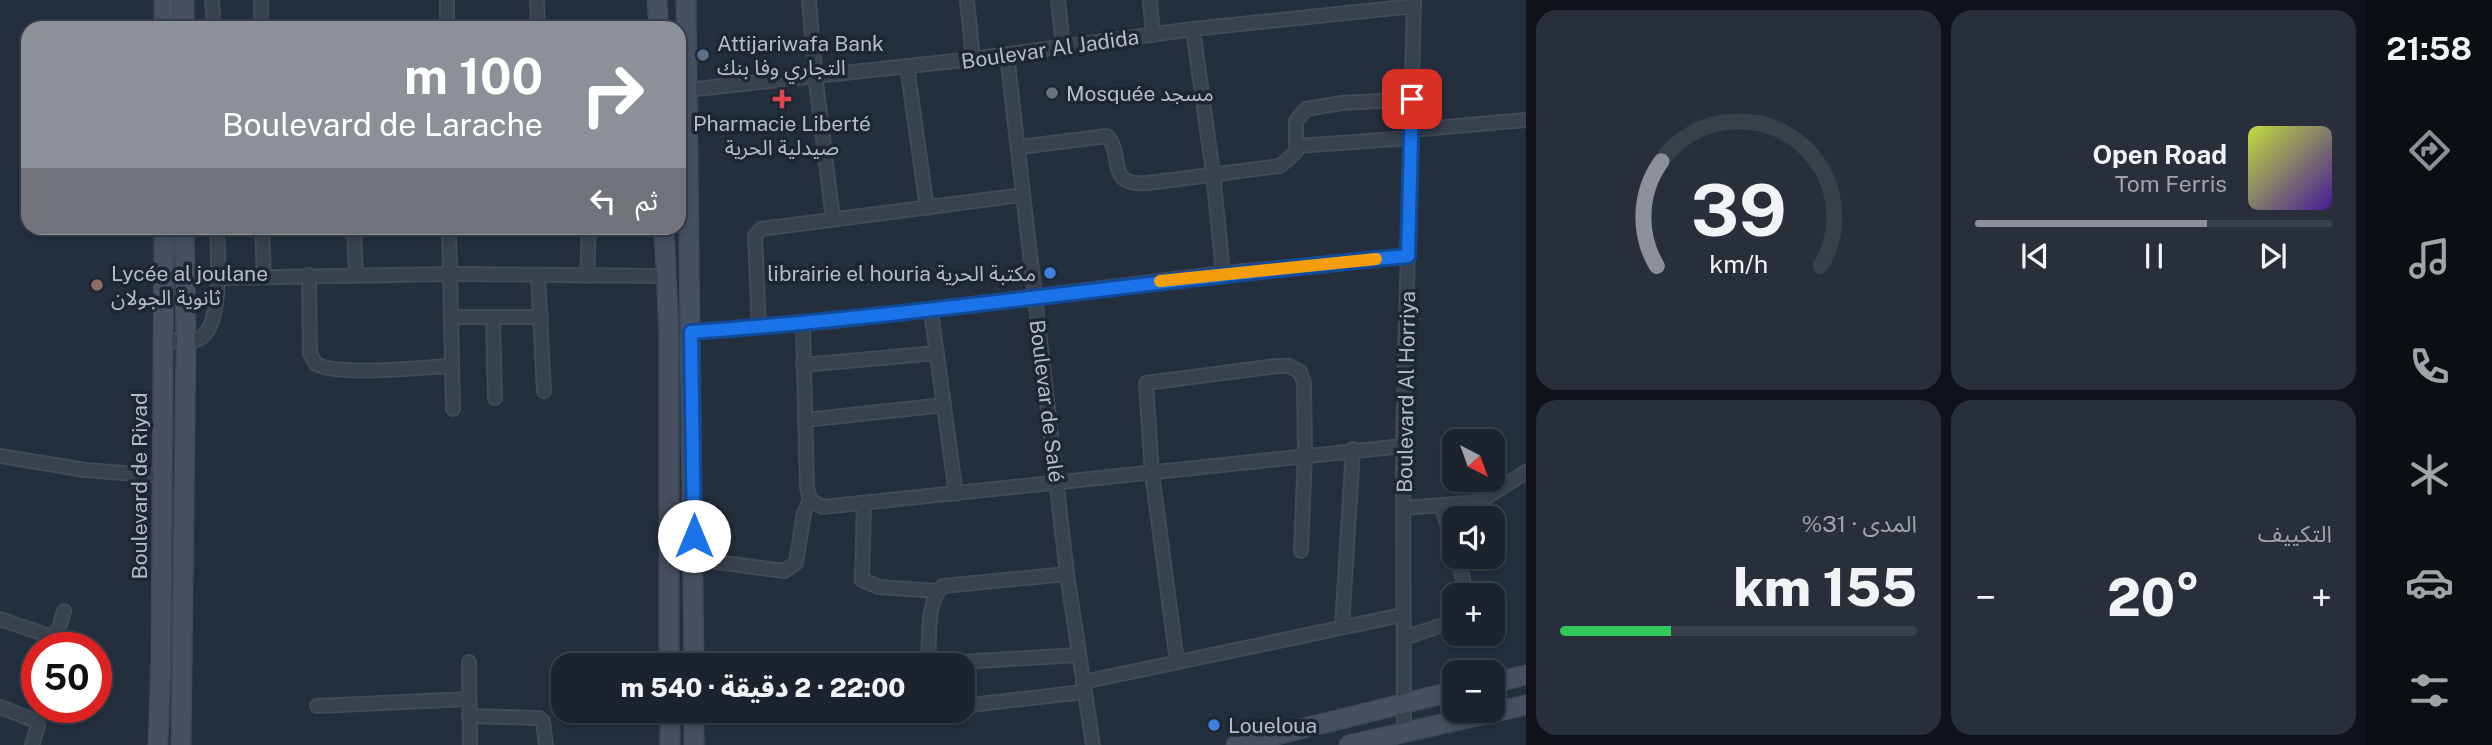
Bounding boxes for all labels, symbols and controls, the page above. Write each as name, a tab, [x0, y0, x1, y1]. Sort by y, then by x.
street label: Boulevar Al Jadida	[959, 24, 1141, 74]
text: 21:58	[2386, 30, 2472, 67]
place label: Attijariwafa Bank التجاري وفا بنك	[717, 31, 884, 83]
text: 100 m	[404, 47, 543, 105]
marker: Attijariwafa Bank التجاري وفا بنك	[695, 47, 711, 63]
icon: right	[567, 49, 658, 140]
pin	[1382, 69, 1442, 129]
icon: arrive	[1393, 80, 1431, 118]
place label: Mosquée مسجد	[1066, 81, 1214, 106]
marker: Mosquée مسجد	[1044, 85, 1060, 101]
marker: Pharmacie Liberté صيدلية الحرية	[774, 91, 790, 107]
text: Boulevard de Larache	[222, 106, 543, 143]
place label: Pharmacie Liberté صيدلية الحرية	[693, 111, 871, 160]
icon: directions	[2405, 126, 2454, 175]
text: Open Road	[2092, 139, 2227, 170]
text: 39	[1690, 168, 1787, 253]
text: Tom Ferris	[2115, 170, 2227, 197]
icon: left	[584, 182, 622, 220]
text: ثم	[636, 185, 658, 216]
icon: music	[2405, 234, 2454, 283]
icon: previous	[2016, 237, 2054, 275]
icon: pause	[2135, 237, 2173, 275]
icon: next	[2254, 237, 2292, 275]
text: km/h	[1709, 249, 1768, 279]
place label: Lycée al joulane ثانوية الجولان	[111, 261, 268, 310]
place label: librairie el houria مكتبة الحرية	[767, 261, 1036, 286]
marker: librairie el houria مكتبة الحرية	[1042, 265, 1058, 281]
marker: Lycée al joulane ثانوية الجولان	[89, 277, 105, 293]
street label: Boulevard Al Horriya	[1392, 291, 1420, 493]
street label: Boulevar de Salé	[1025, 318, 1069, 484]
icon: phone	[2405, 342, 2454, 391]
street label: Boulevard de Riyad	[127, 393, 152, 579]
north arrow	[1442, 429, 1505, 492]
map controls	[1442, 429, 1505, 723]
icon: climate	[2405, 450, 2454, 499]
position arrow	[657, 499, 731, 573]
button: sound	[1442, 506, 1505, 569]
text: المدى · 31%	[1802, 510, 1917, 537]
text: التكييف	[2258, 520, 2332, 547]
text: 155 km	[1733, 557, 1917, 618]
icon: car	[2405, 558, 2454, 607]
text: 20°	[2107, 567, 2200, 628]
text: −	[1975, 575, 1996, 620]
text: +	[2311, 575, 2332, 620]
button: +	[1442, 583, 1505, 646]
speed limit sign: 50	[21, 632, 112, 723]
button: −	[1442, 660, 1505, 723]
icon: filters	[2405, 666, 2454, 715]
text: 22:00 · 2 دقيقة · 540 m	[621, 672, 905, 703]
place label: Loueloua	[1228, 713, 1317, 738]
marker: Loueloua	[1206, 717, 1222, 733]

